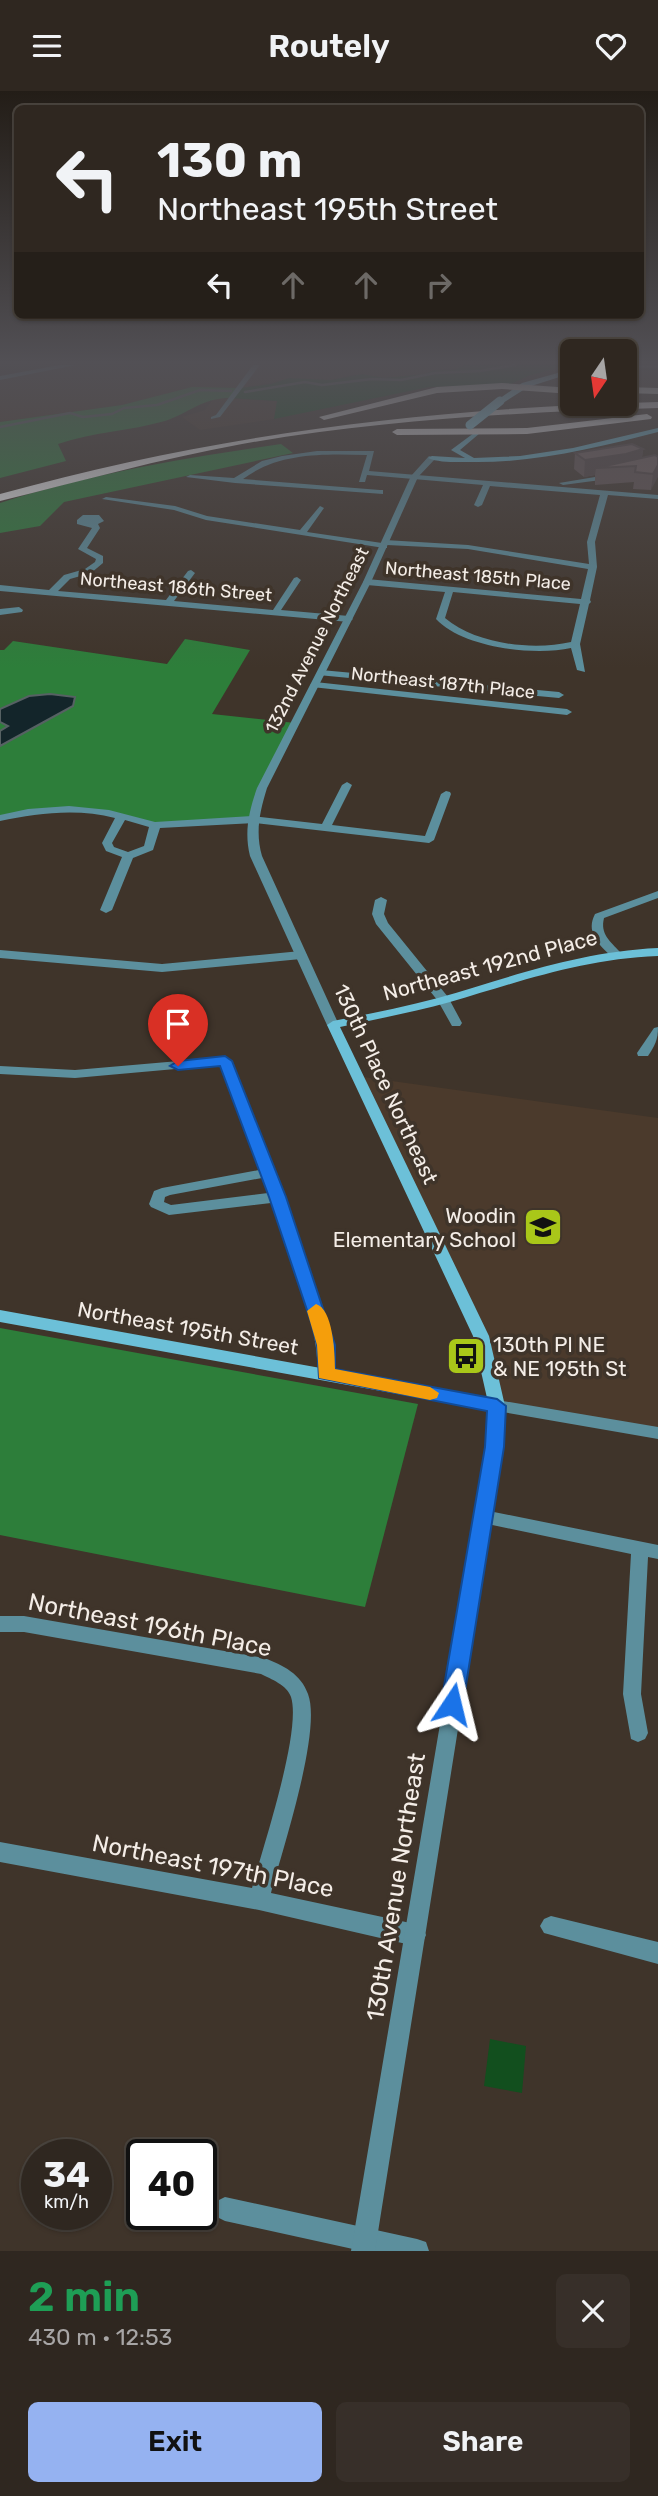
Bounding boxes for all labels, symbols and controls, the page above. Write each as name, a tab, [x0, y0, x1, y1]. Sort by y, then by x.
icon: menu	[28, 27, 66, 65]
text: Routely	[268, 27, 390, 65]
icon: heart	[592, 27, 630, 65]
text: 130 m	[157, 131, 302, 189]
icon: left	[42, 133, 133, 224]
text: Northeast 195th Street	[157, 190, 498, 228]
icon: left	[201, 266, 239, 304]
icon: ahead	[274, 266, 312, 304]
icon: ahead	[347, 266, 385, 304]
icon: right	[420, 266, 458, 304]
north arrow	[560, 339, 637, 417]
map controls	[560, 339, 637, 416]
street label: 132nd Avenue Northeast	[260, 543, 374, 737]
street label: Northeast 185th Place	[384, 557, 572, 595]
street label: Northeast 186th Street	[79, 568, 273, 606]
street label: Northeast 187th Place	[350, 662, 536, 704]
street label: Northeast 192nd Place	[380, 924, 600, 1006]
street label: 130th Place Northeast	[329, 980, 443, 1188]
pin	[148, 994, 208, 1066]
icon: arrive	[159, 1005, 197, 1043]
place label: Woodin Elementary School	[333, 1203, 516, 1252]
school or university icon: Woodin Elementary School	[522, 1206, 564, 1248]
street label: Northeast 195th Street	[76, 1296, 300, 1360]
place label: 130th Pl NE & NE 195th St	[493, 1332, 627, 1381]
bus stop icon: 130th Pl NE & NE 195th St	[445, 1335, 487, 1377]
street label: Northeast 196th Place	[26, 1588, 274, 1662]
position arrow	[415, 1667, 489, 1741]
street label: 130th Avenue Northeast	[361, 1751, 431, 2023]
street label: Northeast 197th Place	[90, 1829, 336, 1903]
speed limit sign: 40	[126, 2139, 217, 2230]
text: 34	[43, 2154, 90, 2196]
text: km/h	[44, 2191, 89, 2213]
text: 2 min	[28, 2272, 140, 2322]
button: close	[556, 2274, 630, 2348]
text: 430 m · 12:53	[28, 2323, 172, 2351]
button: Exit	[28, 2402, 322, 2482]
button: Share	[336, 2402, 630, 2482]

